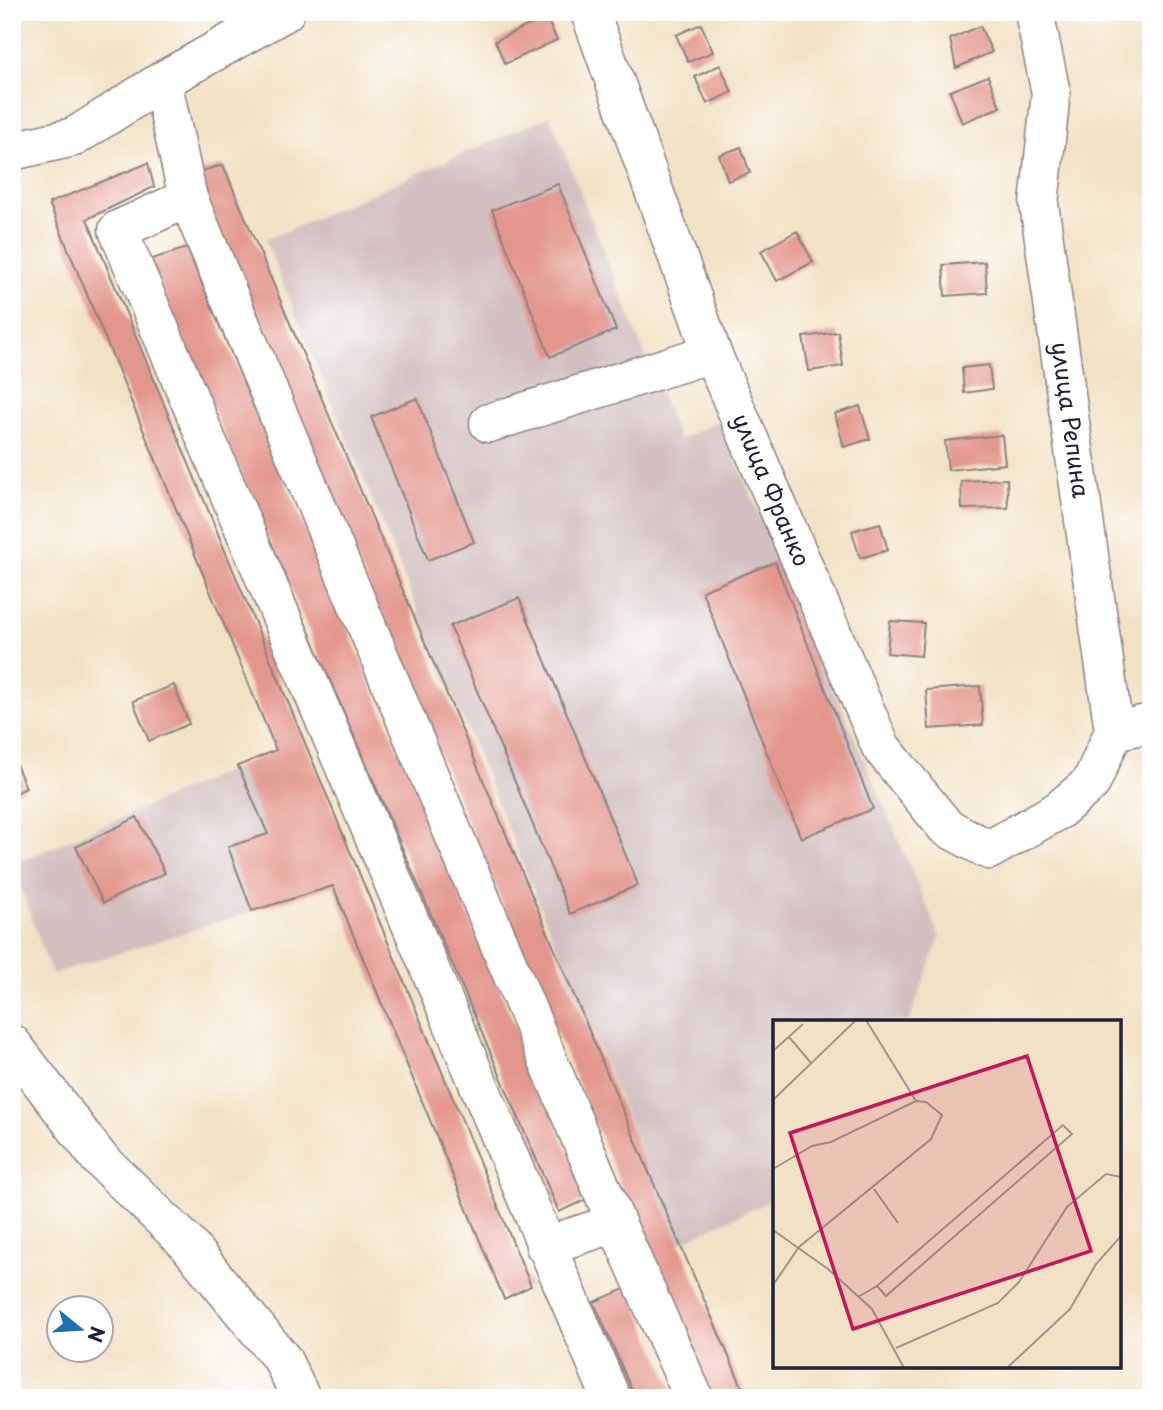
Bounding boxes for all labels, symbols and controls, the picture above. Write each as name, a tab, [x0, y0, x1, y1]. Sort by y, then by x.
street label: улица Репина	[1043, 340, 1100, 501]
street label: улица Франко	[724, 407, 820, 571]
inset map	[773, 1020, 1121, 1368]
north arrow	[46, 1294, 116, 1364]
text: N	[81, 1323, 113, 1346]

